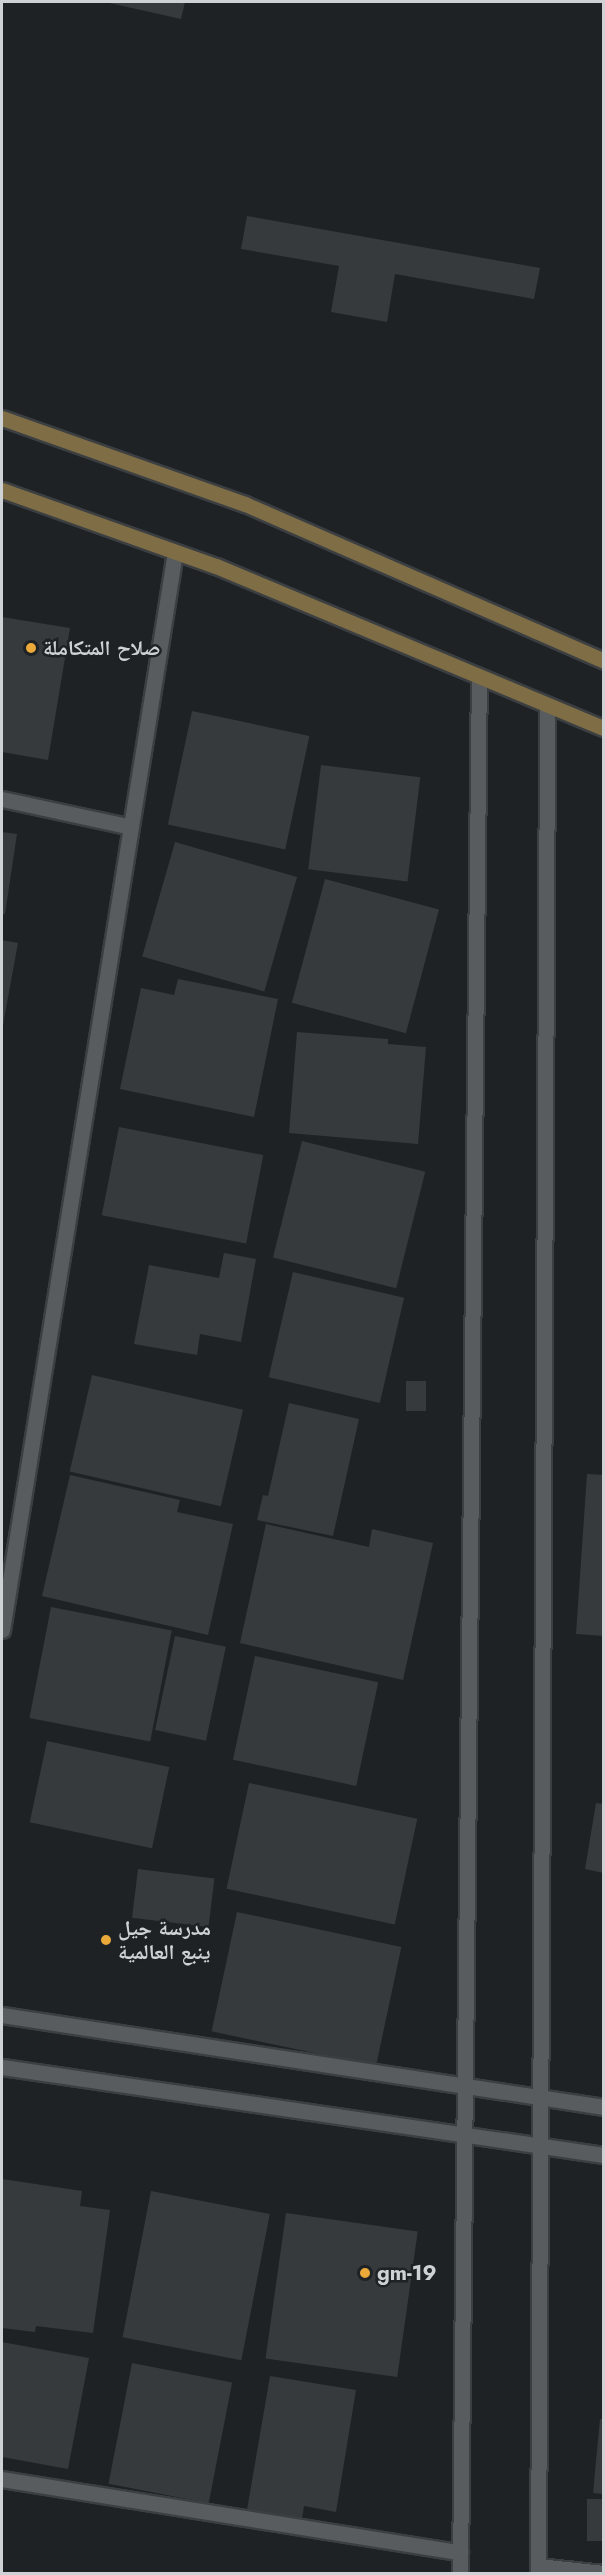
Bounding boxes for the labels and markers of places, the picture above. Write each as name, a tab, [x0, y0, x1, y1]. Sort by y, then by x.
place label: صلاح المتكاملة	[43, 635, 160, 661]
marker: صلاح المتكاملة	[24, 641, 38, 655]
place label: مدرسة جيل ينبع العالمية	[118, 1915, 211, 1965]
marker: مدرسة جيل ينبع العالمية	[99, 1933, 113, 1947]
place label: gm-19	[377, 2260, 436, 2286]
marker: gm-19	[358, 2266, 372, 2280]

